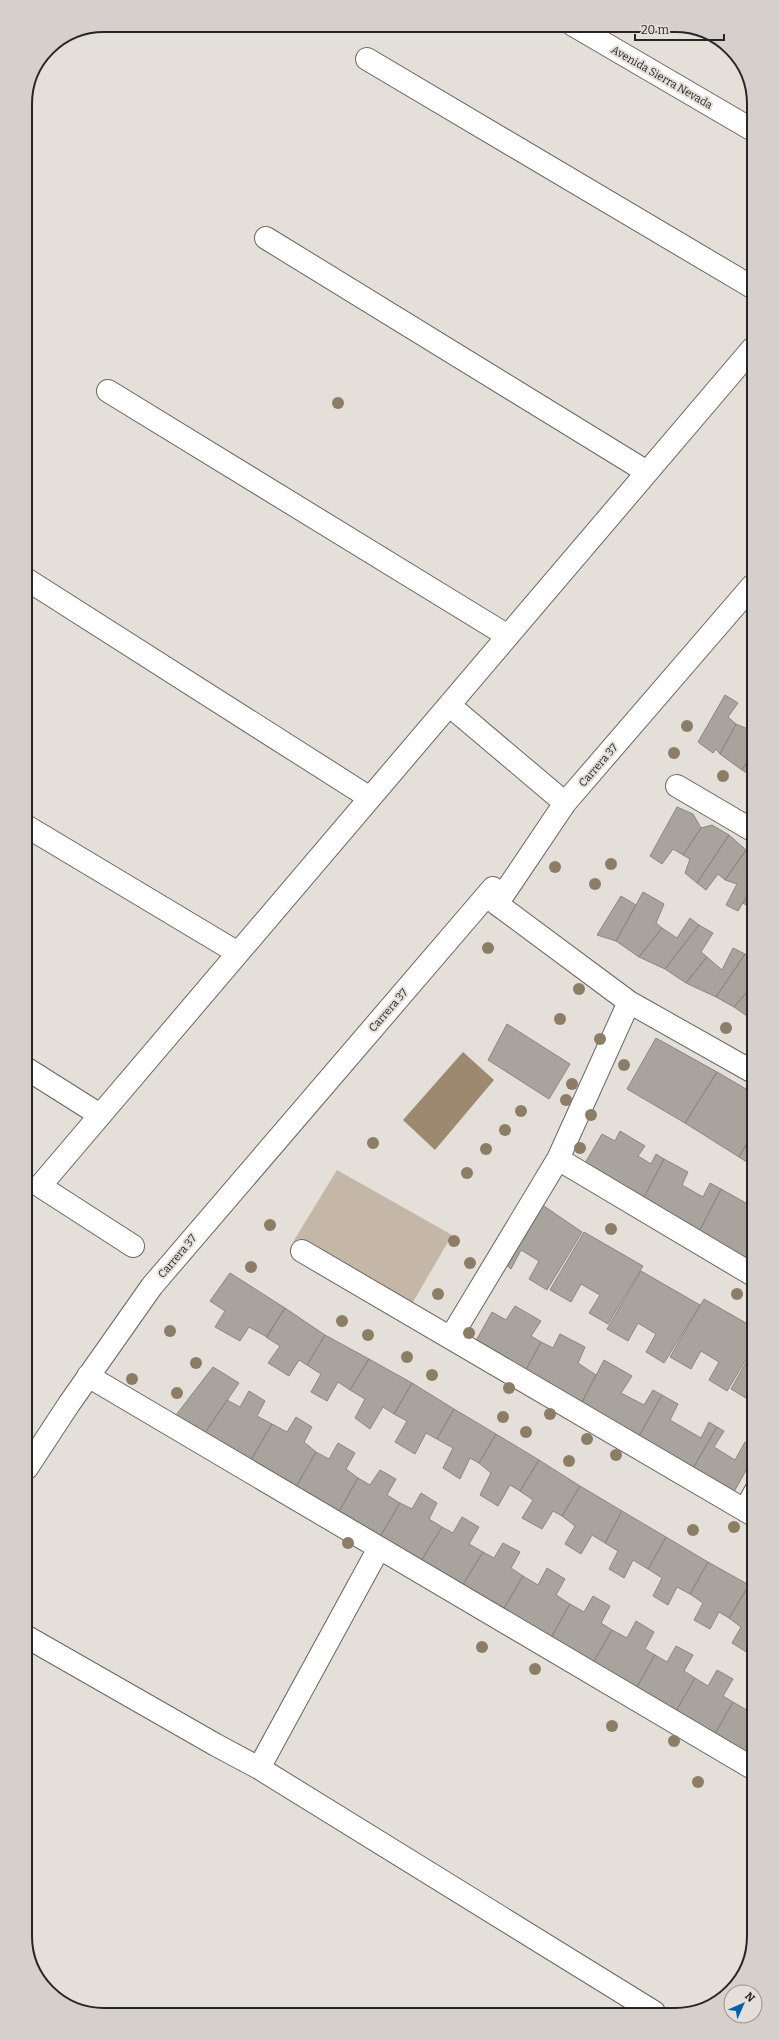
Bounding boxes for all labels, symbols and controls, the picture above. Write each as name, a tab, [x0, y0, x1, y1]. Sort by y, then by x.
scale bar	[635, 16, 724, 42]
text: 20 m	[641, 23, 670, 37]
street label: Avenida Sierra Nevada	[609, 43, 715, 112]
street label: Carrera 37	[576, 741, 621, 789]
street label: Carrera 37	[366, 986, 411, 1034]
street label: Carrera 37	[155, 1232, 200, 1281]
north arrow	[723, 1984, 763, 2024]
text: N	[742, 1990, 758, 2005]

